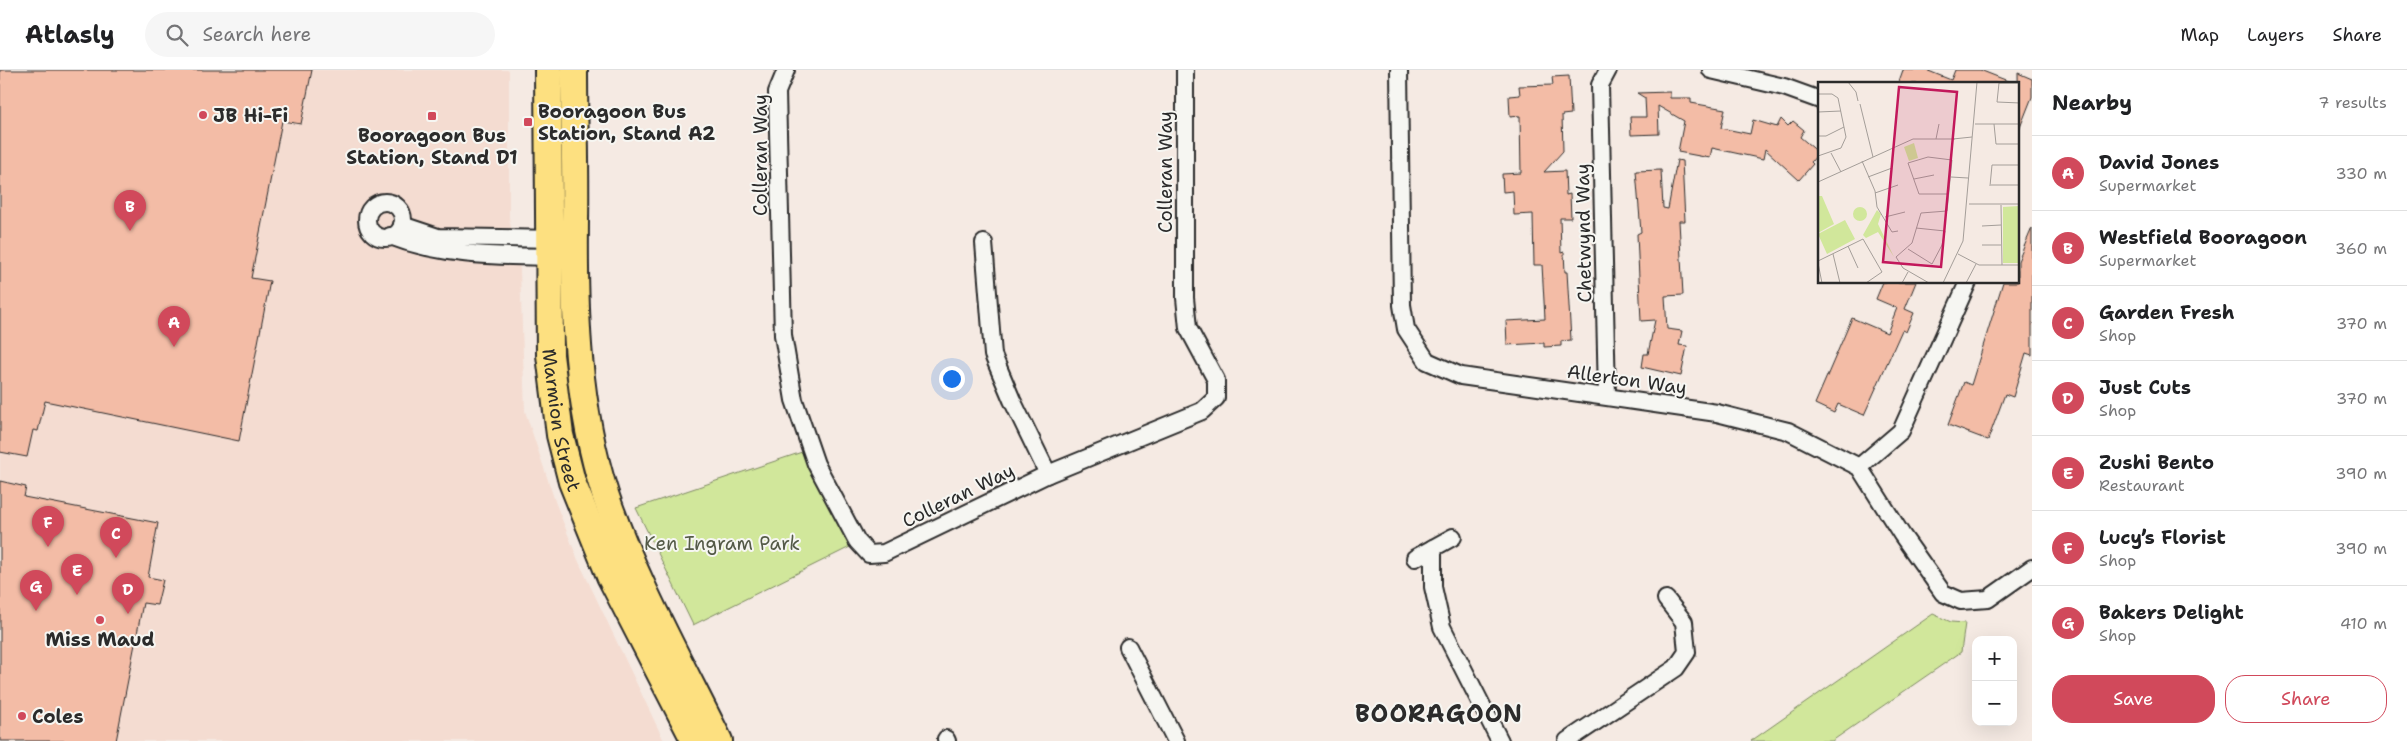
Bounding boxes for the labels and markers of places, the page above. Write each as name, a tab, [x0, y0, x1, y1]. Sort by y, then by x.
place label: Booragoon Bus Station, Stand A2	[538, 99, 715, 146]
place label: JB Hi-Fi	[213, 103, 288, 128]
marker: JB Hi-Fi	[197, 109, 209, 121]
marker: Booragoon Bus Station, Stand D1	[426, 110, 438, 122]
marker: Booragoon Bus Station, Stand A2	[522, 116, 534, 128]
place label: Booragoon Bus Station, Stand D1	[346, 123, 518, 170]
pin: B	[114, 190, 146, 231]
pin: A	[158, 306, 190, 347]
pin: F	[32, 506, 64, 547]
pin: C	[100, 517, 132, 558]
pin: E	[61, 554, 93, 595]
pin: G	[20, 570, 52, 611]
pin: D	[112, 573, 144, 614]
marker: Miss Maud	[94, 614, 106, 626]
place label: Miss Maud	[45, 627, 155, 652]
place label: Coles	[32, 704, 83, 729]
marker: Coles	[16, 710, 28, 722]

